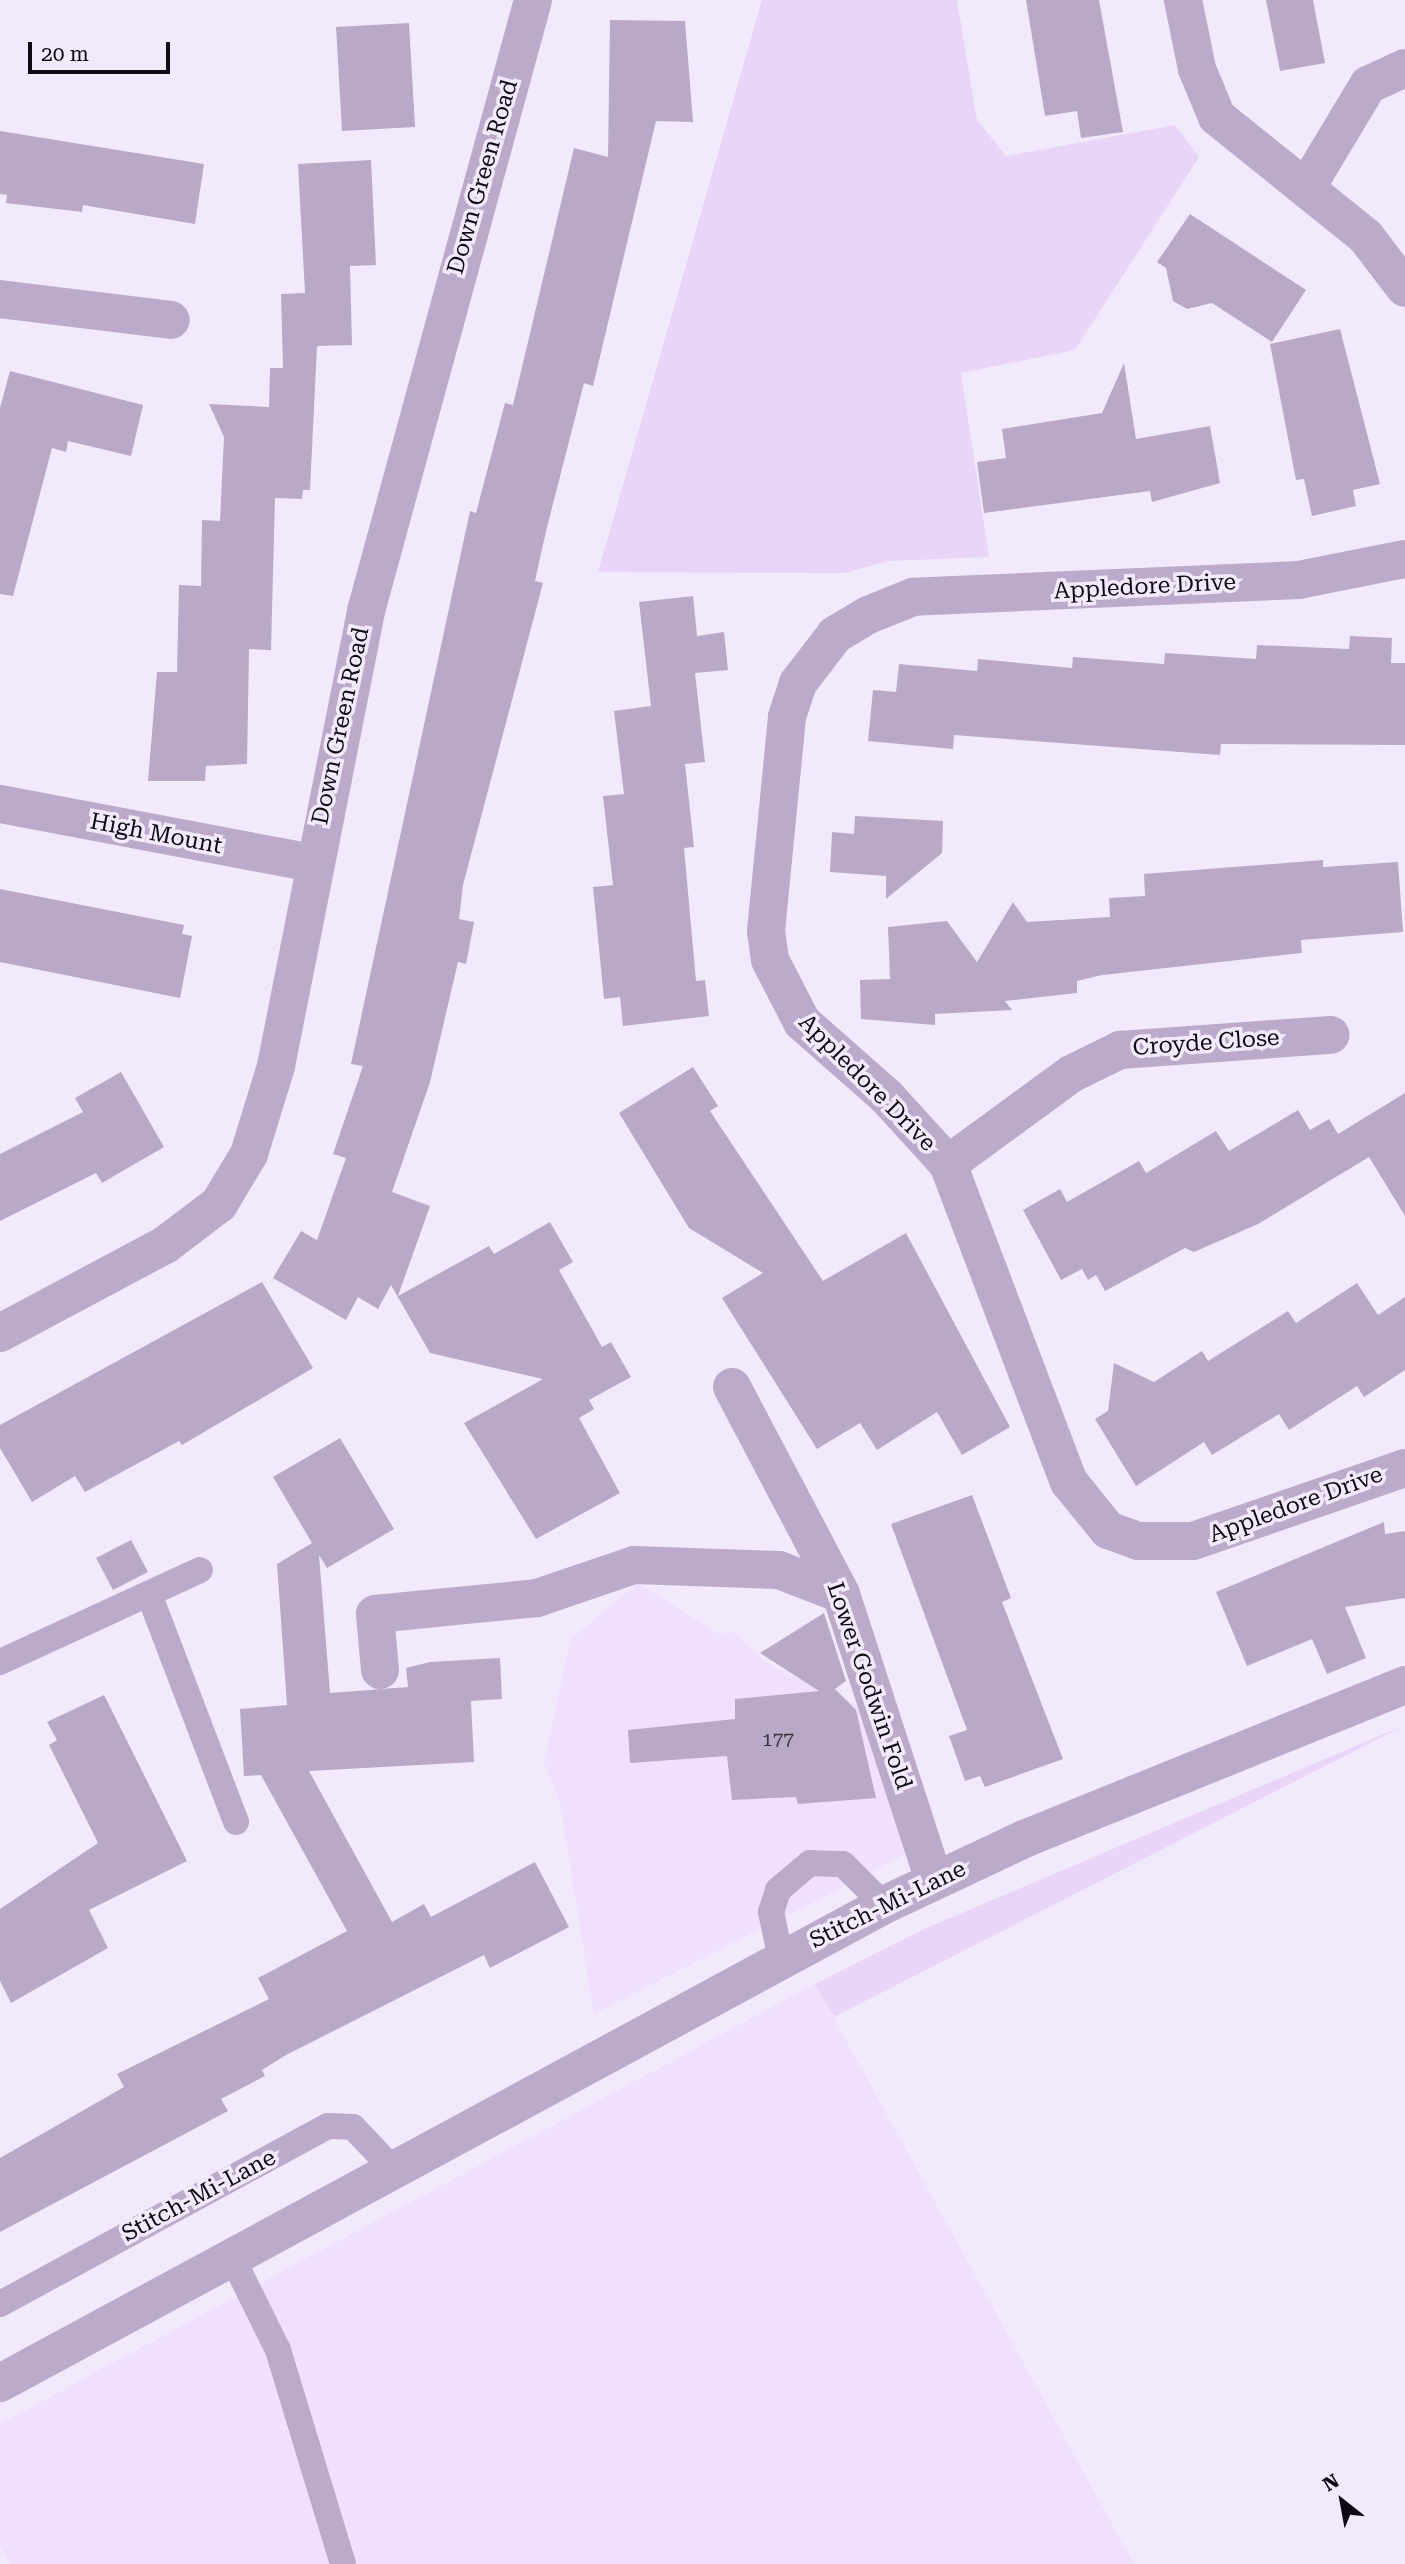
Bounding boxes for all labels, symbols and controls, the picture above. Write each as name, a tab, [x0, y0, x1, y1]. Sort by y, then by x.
scale bar	[32, 28, 173, 72]
text: 20 m	[41, 42, 89, 66]
street label: Down Green Road	[442, 77, 524, 277]
street label: Appledore Drive	[1053, 568, 1237, 606]
street label: Down Green Road	[307, 625, 375, 827]
street label: High Mount	[88, 808, 224, 860]
street label: Appledore Drive	[793, 1009, 941, 1157]
street label: Croyde Close	[1132, 1024, 1280, 1062]
street label: Appledore Drive	[1206, 1461, 1386, 1549]
street label: Lower Godwin Fold	[821, 1579, 917, 1793]
house number: 177	[762, 1729, 794, 1751]
street label: Stitch-Mi-Lane	[805, 1855, 971, 1955]
street label: Stitch-Mi-Lane	[117, 2144, 281, 2248]
north arrow	[1307, 2466, 1377, 2536]
text: N	[1319, 2469, 1343, 2496]

